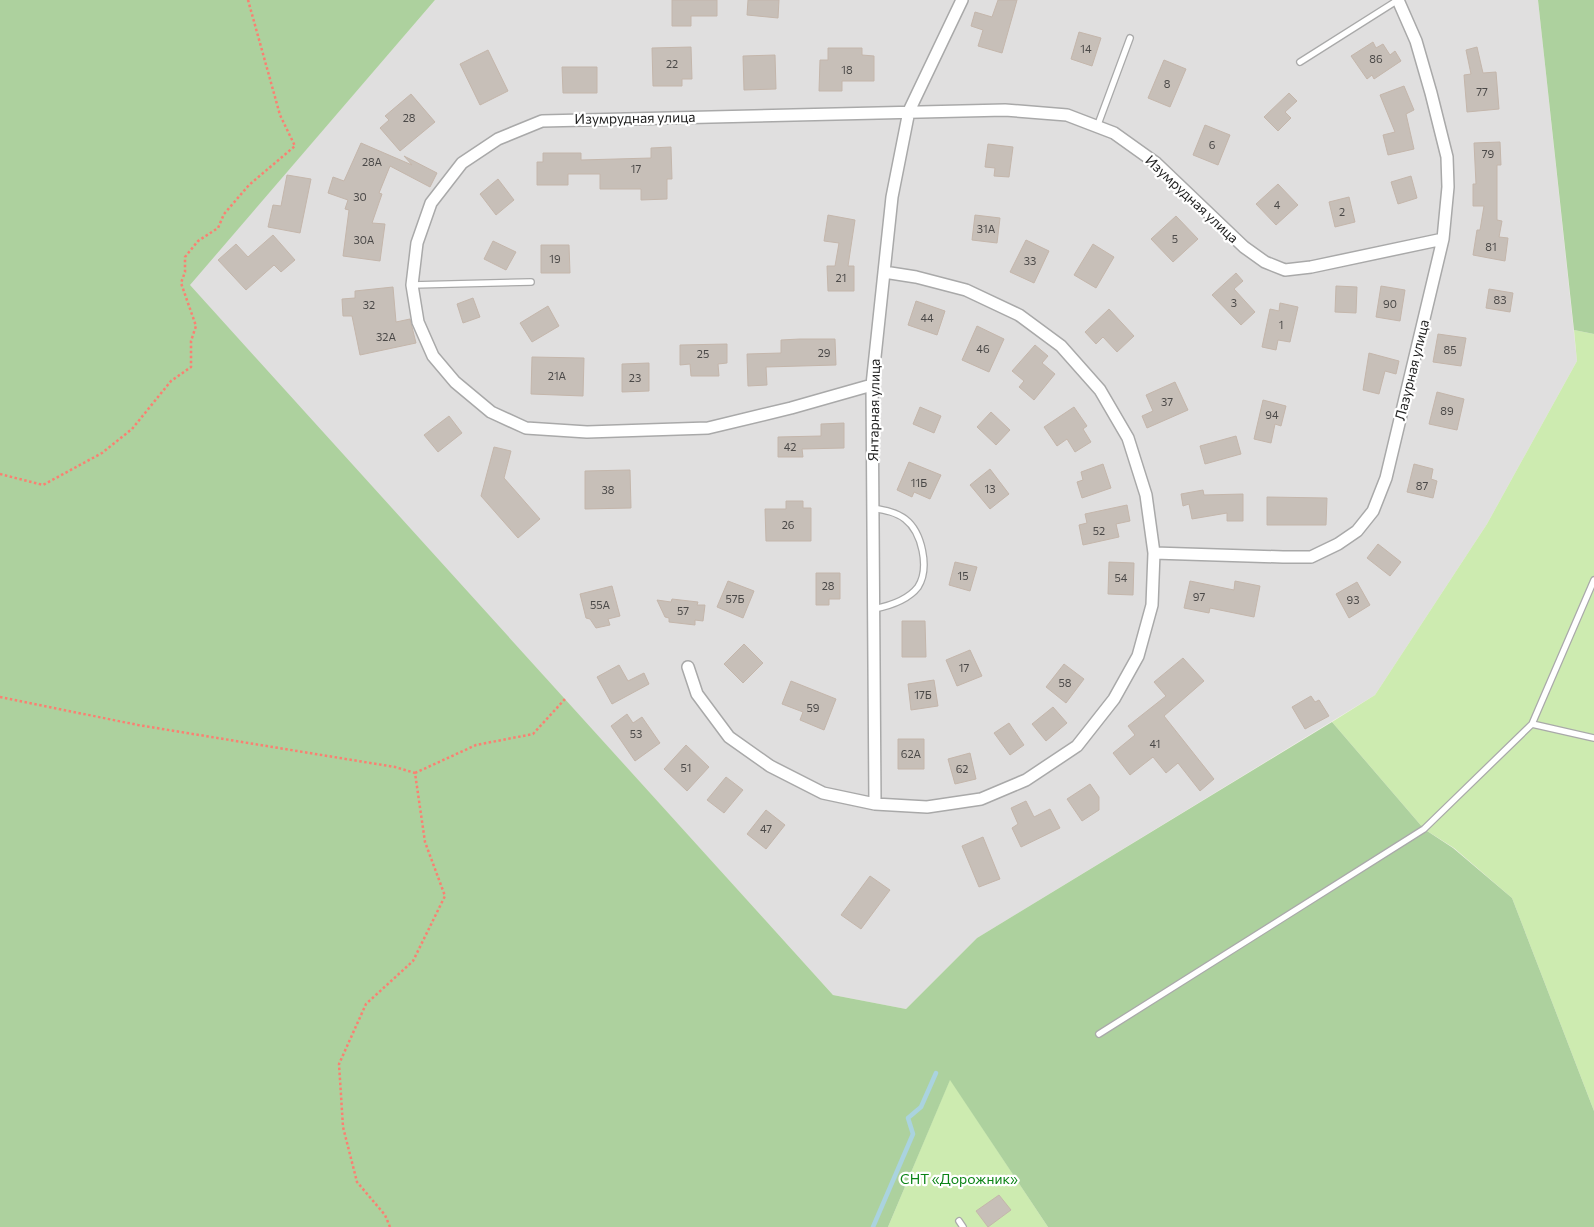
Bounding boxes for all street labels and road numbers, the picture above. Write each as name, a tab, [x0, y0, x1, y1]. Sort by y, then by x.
street label: Изумрудная улица	[574, 108, 696, 127]
street label: Изумрудная улица	[1142, 151, 1242, 246]
street label: Лазурная улица	[1391, 318, 1432, 422]
street label: Янтарная улица	[864, 358, 883, 462]

